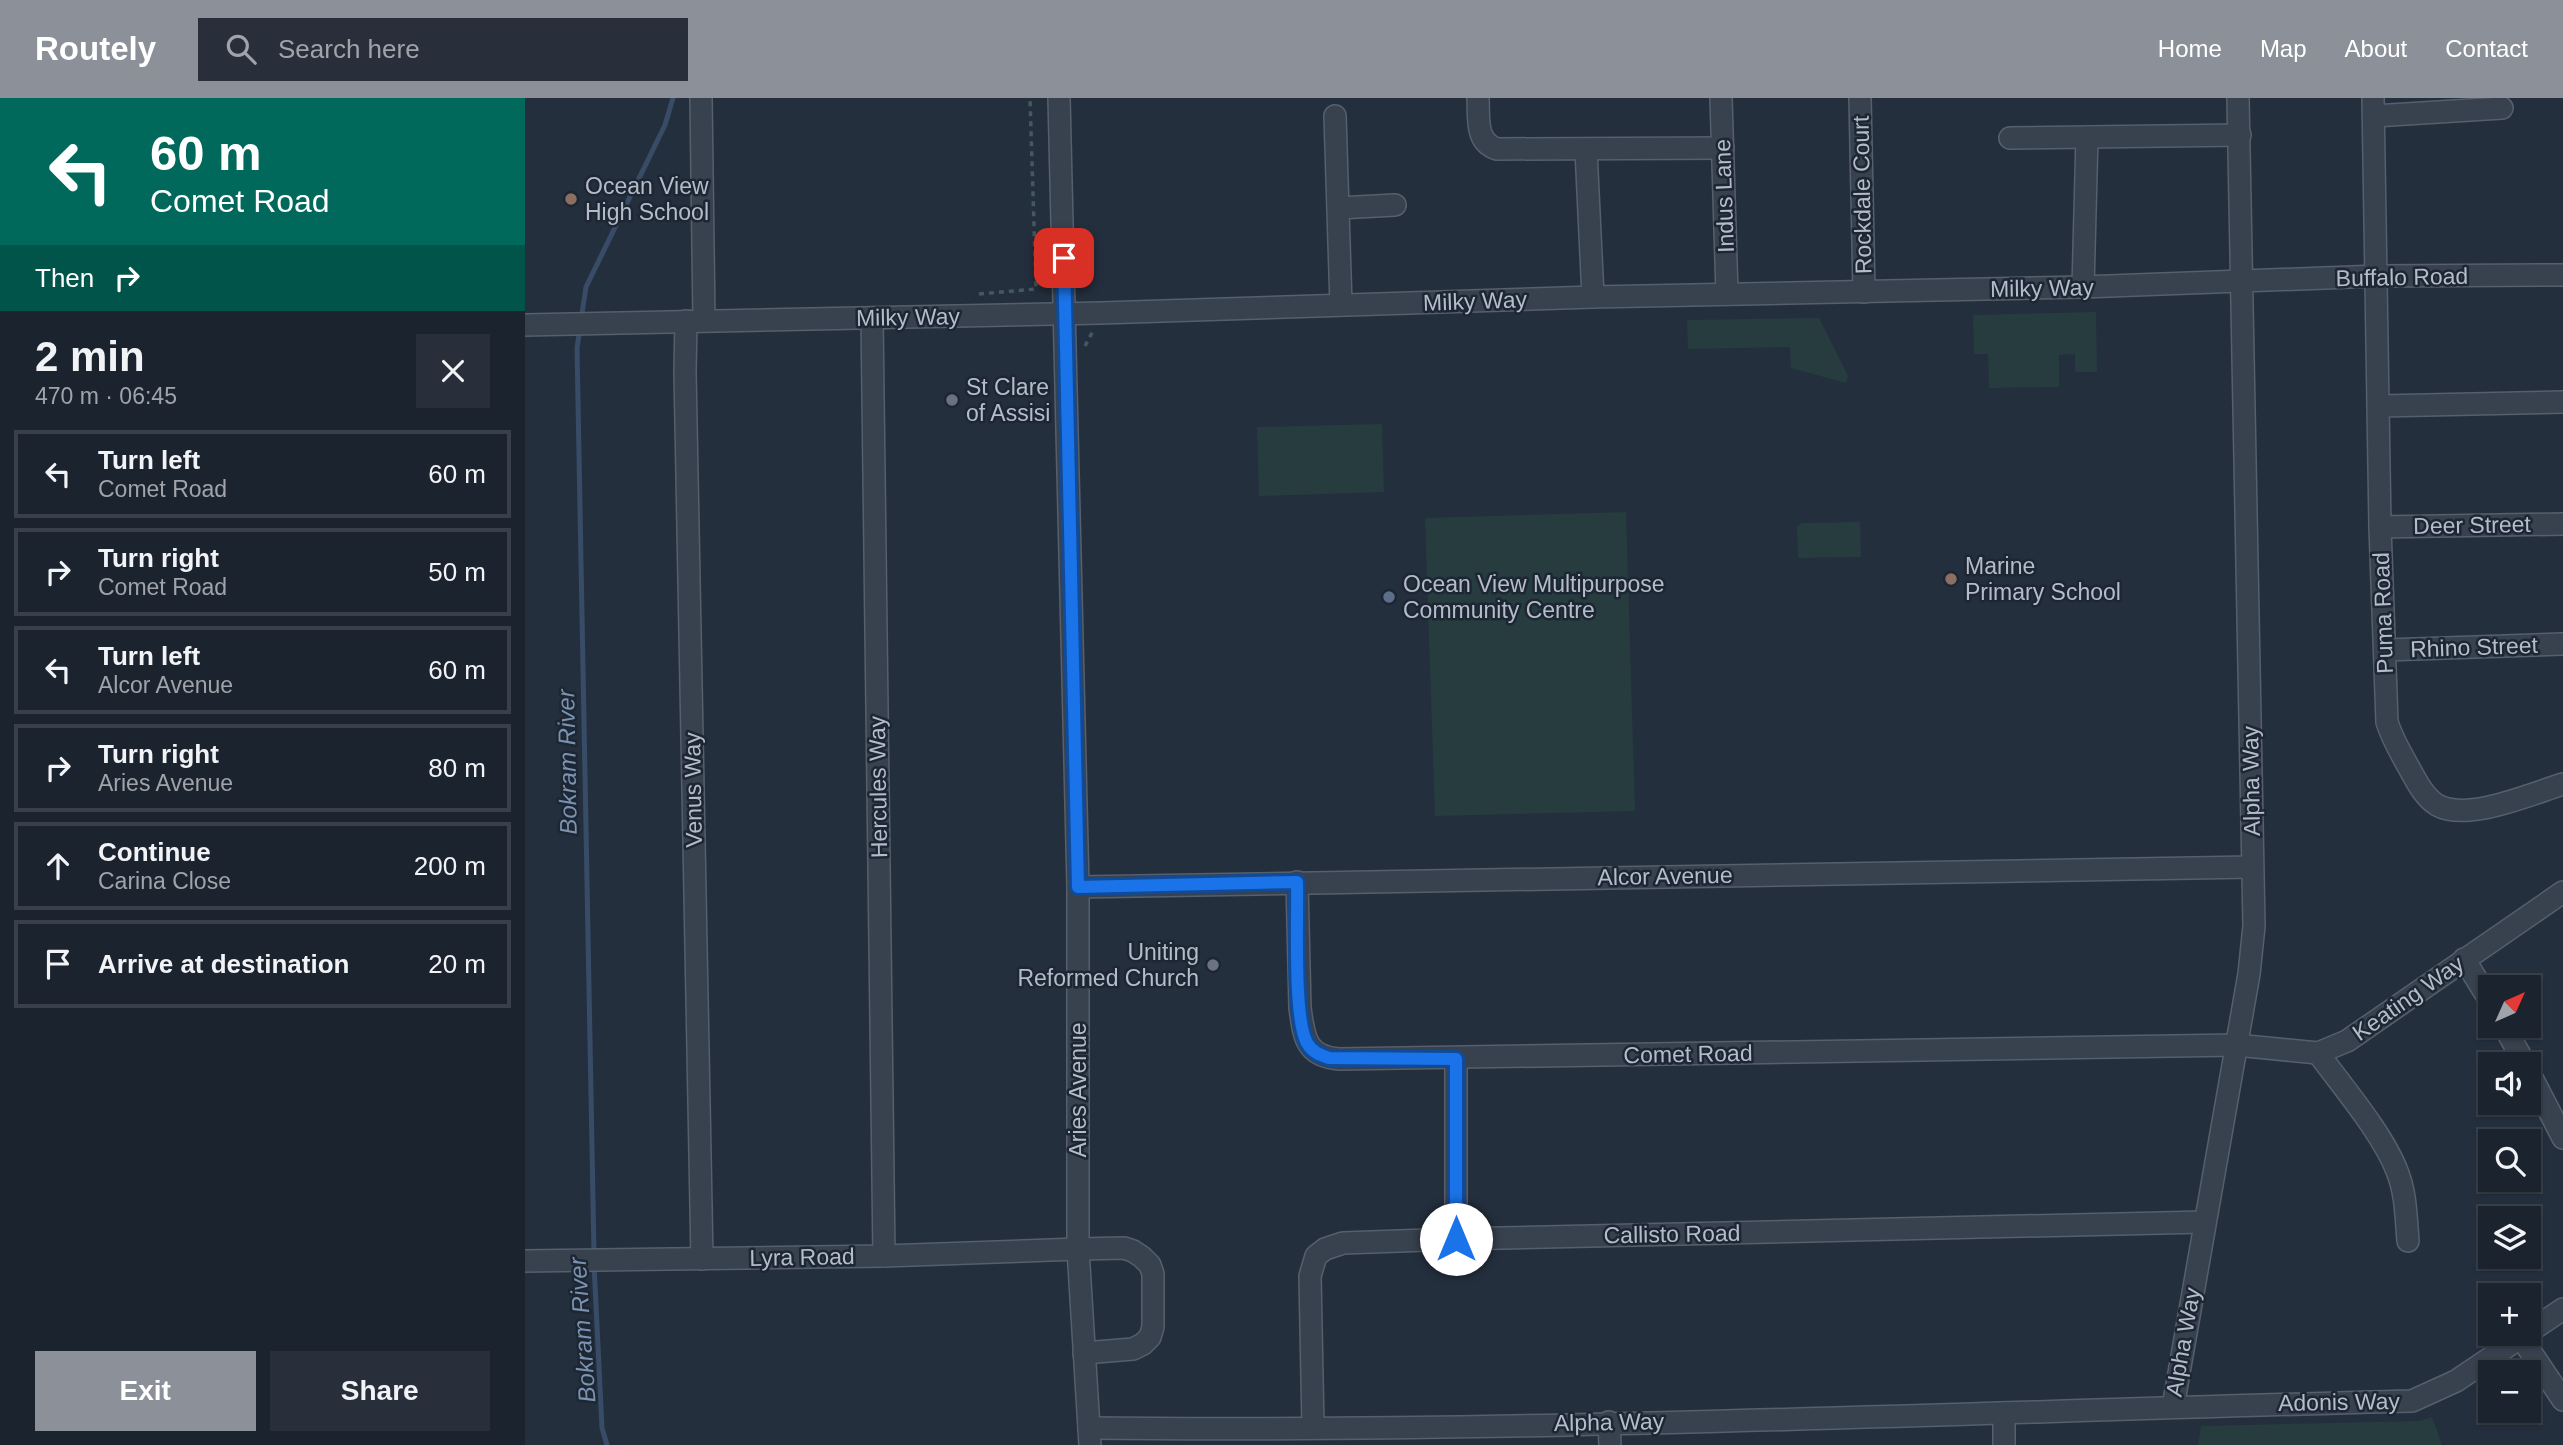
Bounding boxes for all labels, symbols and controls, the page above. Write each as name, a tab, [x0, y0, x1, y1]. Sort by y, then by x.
search box	[198, 18, 688, 81]
text: Routely	[35, 30, 156, 67]
icon: search	[222, 30, 260, 68]
text: Search here	[278, 34, 420, 64]
text: Home	[2158, 35, 2222, 62]
text: Map	[2260, 35, 2307, 62]
text: About	[2345, 35, 2407, 62]
text: Contact	[2445, 35, 2528, 62]
street label: Rockdale Court	[1848, 115, 1876, 274]
icon: left	[35, 126, 126, 217]
text: 60 m	[150, 126, 262, 180]
street label: Indus Lane	[1709, 139, 1739, 253]
place label: Ocean View High School	[585, 173, 709, 225]
text: Comet Road	[150, 183, 330, 219]
marker: Ocean View High School	[563, 191, 579, 207]
pin	[1034, 228, 1094, 288]
icon: arrive	[1045, 239, 1083, 277]
icon: right	[108, 259, 146, 297]
text: Then	[35, 263, 94, 293]
street label: Buffalo Road	[2335, 263, 2469, 291]
street label: Milky Way	[1990, 274, 2095, 302]
street label: Milky Way	[1423, 286, 1528, 316]
street label: Milky Way	[856, 303, 961, 331]
text: 2 min	[35, 333, 145, 380]
button: close	[416, 334, 490, 408]
place label: St Clare of Assisi	[966, 374, 1050, 426]
text: 470 m · 06:45	[35, 383, 177, 409]
marker: St Clare of Assisi	[944, 392, 960, 408]
text: Turn left	[98, 445, 200, 475]
icon: left	[39, 455, 77, 493]
text: 60 m	[428, 459, 486, 489]
text: Comet Road	[98, 476, 227, 502]
street label: Deer Street	[2413, 511, 2532, 539]
text: Turn right	[98, 543, 219, 573]
street label: Puma Road	[2368, 552, 2398, 674]
icon: right	[39, 553, 77, 591]
place label: Marine Primary School	[1965, 553, 2121, 605]
text: 50 m	[428, 557, 486, 587]
place label: Ocean View Multipurpose Community Centre	[1403, 571, 1665, 623]
marker: Marine Primary School	[1943, 571, 1959, 587]
text: Comet Road	[98, 574, 227, 600]
marker: Ocean View Multipurpose Community Centre	[1381, 589, 1397, 605]
street label: Rhino Street	[2410, 632, 2539, 662]
text: Turn left	[98, 641, 200, 671]
icon: left	[39, 651, 77, 689]
text: 60 m	[428, 655, 486, 685]
text: Alcor Avenue	[98, 672, 233, 698]
water label: Bokram River	[552, 688, 582, 835]
street label: Hercules Way	[864, 715, 892, 858]
street label: Alpha Way	[2237, 725, 2265, 836]
street label: Venus Way	[679, 732, 707, 848]
text: Turn right	[98, 739, 219, 769]
icon: right	[39, 749, 77, 787]
text: 80 m	[428, 753, 486, 783]
text: Aries Avenue	[98, 770, 233, 796]
text: Continue	[98, 837, 211, 867]
icon: ahead	[39, 847, 77, 885]
text: 200 m	[414, 851, 486, 881]
street label: Alcor Avenue	[1597, 862, 1733, 890]
text: Carina Close	[98, 868, 231, 894]
place label: Uniting Reformed Church	[1017, 939, 1199, 991]
icon: arrive	[39, 945, 77, 983]
text: Arrive at destination	[98, 949, 349, 979]
text: 20 m	[428, 949, 486, 979]
street label: Keating Way	[2347, 950, 2469, 1046]
marker: Uniting Reformed Church	[1205, 957, 1221, 973]
north arrow	[2478, 975, 2541, 1038]
map controls	[2478, 975, 2541, 1423]
street label: Aries Avenue	[1065, 1022, 1091, 1158]
street label: Comet Road	[1623, 1040, 1753, 1068]
button: sound	[2478, 1052, 2541, 1115]
button: search	[2478, 1129, 2541, 1192]
position arrow	[1419, 1202, 1493, 1276]
button: layers	[2478, 1206, 2541, 1269]
street label: Callisto Road	[1603, 1220, 1741, 1248]
street label: Lyra Road	[749, 1243, 855, 1271]
water label: Bokram River	[563, 1256, 601, 1403]
button: +	[2478, 1283, 2541, 1346]
street label: Alpha Way	[2161, 1285, 2205, 1399]
button: Exit	[35, 1351, 256, 1431]
button: Share	[270, 1351, 490, 1431]
button: −	[2478, 1360, 2541, 1423]
street label: Adonis Way	[2278, 1388, 2401, 1416]
street label: Alpha Way	[1554, 1408, 1665, 1436]

